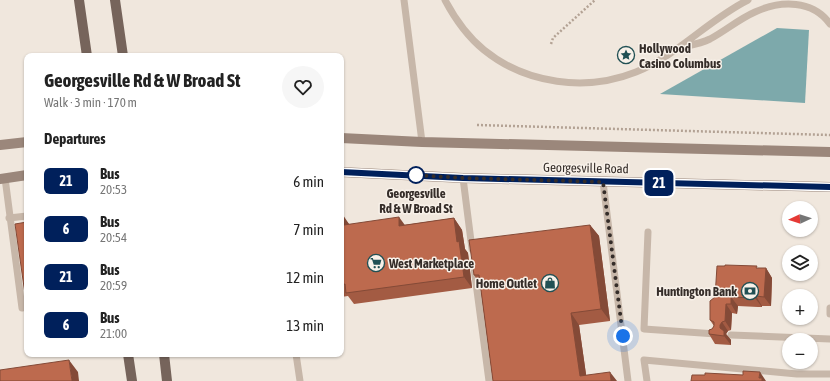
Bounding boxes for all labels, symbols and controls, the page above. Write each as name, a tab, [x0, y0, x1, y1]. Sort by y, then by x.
place label: Hollywood Casino Columbus	[639, 41, 721, 71]
place icon: Hollywood Casino Columbus	[616, 45, 636, 65]
button: heart	[282, 66, 324, 108]
text: Georgesville Rd & W Broad St	[44, 69, 240, 91]
text: Walk · 3 min · 170 m	[44, 95, 137, 110]
text: Departures	[44, 130, 106, 147]
street label: Georgesville Road	[543, 160, 629, 176]
text: Bus	[100, 165, 120, 182]
marker: Georgesville Rd & W Broad St	[407, 166, 425, 184]
line badge: 21	[641, 170, 677, 196]
text: 21	[59, 173, 73, 189]
text: 6 min	[293, 173, 324, 190]
text: 21	[652, 175, 666, 191]
text: 20:53	[100, 182, 127, 197]
place label: Georgesville Rd & W Broad St	[379, 186, 453, 216]
north arrow	[782, 201, 818, 237]
map controls	[782, 201, 818, 369]
text: Bus	[100, 213, 120, 230]
text: 6	[63, 221, 69, 237]
text: 7 min	[293, 221, 324, 238]
text: 20:54	[100, 230, 127, 245]
button: layers	[782, 245, 818, 281]
supermarket icon: West Marketplace	[366, 253, 386, 273]
place label: West Marketplace	[388, 256, 474, 271]
text: Bus	[100, 261, 120, 278]
text: 21	[59, 269, 73, 285]
text: 12 min	[286, 269, 324, 286]
shop icon: Home Outlet	[540, 273, 560, 293]
place label: Home Outlet	[476, 276, 537, 291]
text: 20:59	[100, 278, 127, 293]
bank icon: Huntington Bank	[740, 281, 760, 301]
place label: Huntington Bank	[656, 284, 737, 299]
button: +	[782, 289, 818, 325]
text: Bus	[100, 309, 120, 326]
text: 6	[63, 317, 69, 333]
text: 13 min	[286, 317, 324, 334]
text: 21:00	[100, 326, 127, 341]
your location	[613, 326, 633, 346]
button: −	[782, 333, 818, 369]

